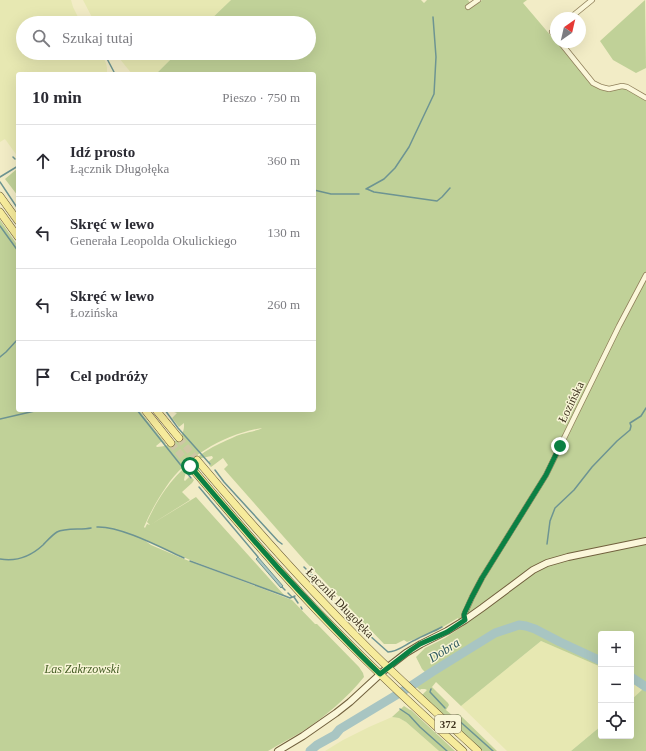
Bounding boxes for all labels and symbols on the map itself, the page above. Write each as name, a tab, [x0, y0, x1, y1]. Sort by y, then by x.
north arrow	[550, 12, 586, 48]
street label: Łozińska	[555, 379, 587, 425]
route end	[551, 437, 569, 455]
route start	[181, 457, 199, 475]
street label: Łącznik Długołęka	[303, 565, 377, 641]
water label: Dobra	[425, 634, 463, 666]
park label: Las Zakrzowski	[43, 662, 120, 676]
road number: 372	[435, 715, 461, 733]

